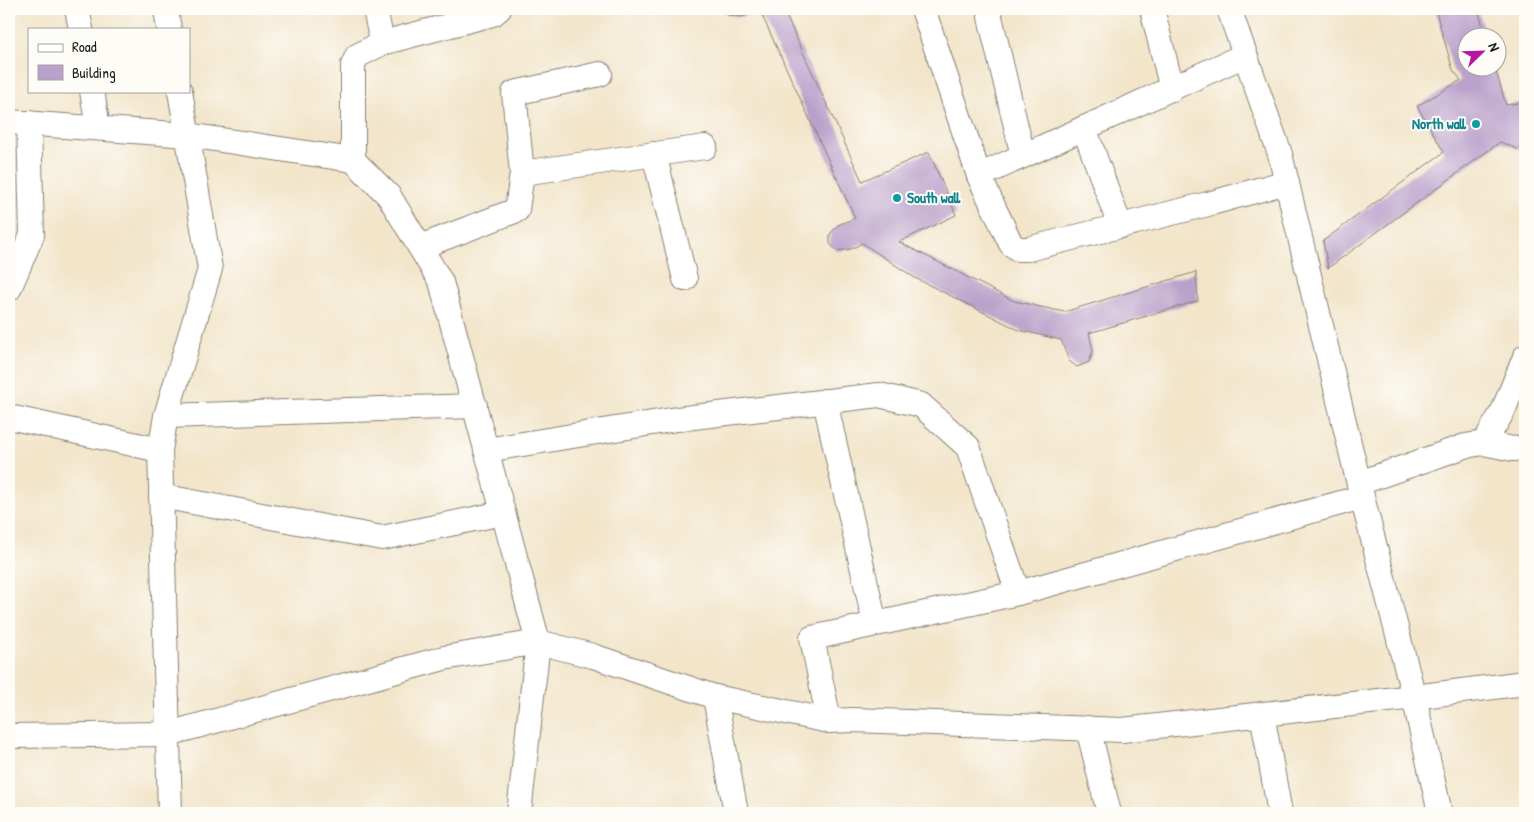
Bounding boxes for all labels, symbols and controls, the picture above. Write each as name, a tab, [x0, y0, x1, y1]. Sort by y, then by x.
legend	[28, 28, 190, 92]
north arrow	[1456, 28, 1506, 78]
text: Road	[72, 36, 97, 57]
text: N	[1484, 40, 1505, 54]
text: Building	[72, 62, 116, 83]
place label: North wall	[1412, 113, 1467, 134]
marker: North wall	[1470, 118, 1482, 130]
place label: South wall	[907, 187, 961, 208]
marker: South wall	[891, 192, 903, 204]

